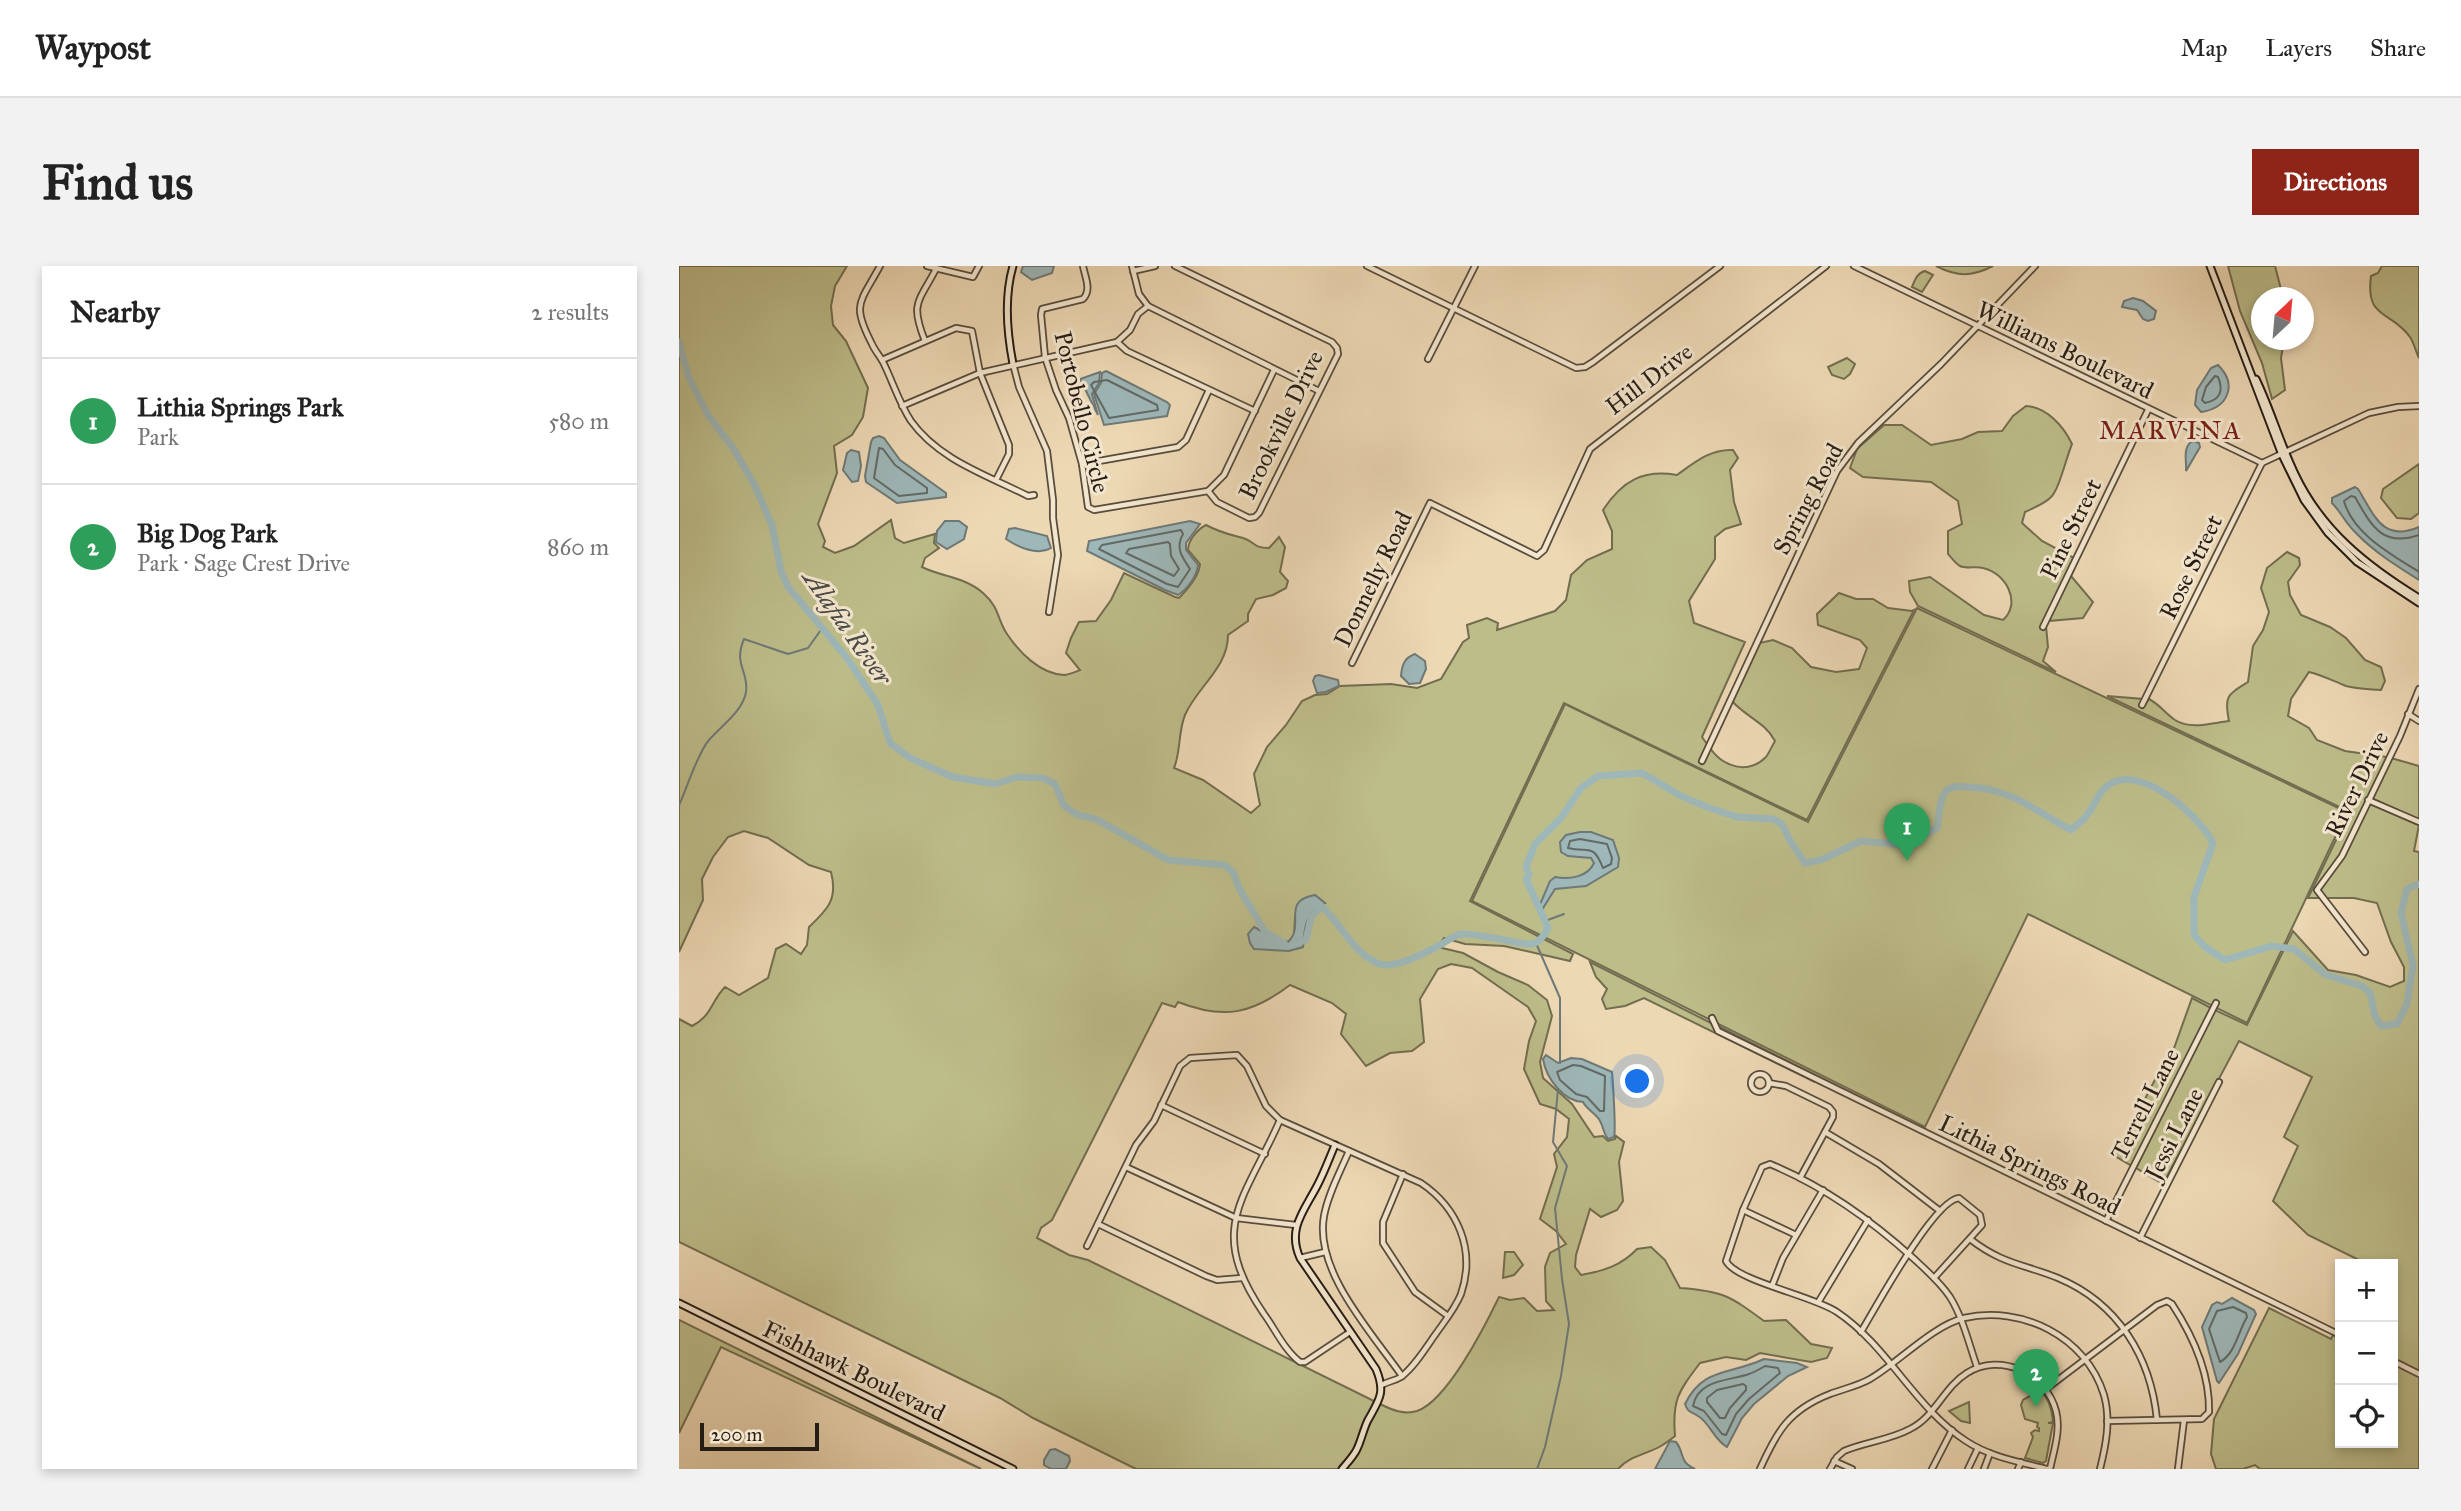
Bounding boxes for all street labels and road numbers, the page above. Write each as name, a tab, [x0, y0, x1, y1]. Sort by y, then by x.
street label: Williams Boulevard	[1972, 294, 2158, 406]
street label: Portobello Circle	[1047, 328, 1117, 496]
street label: Hill Drive	[1600, 337, 1698, 421]
street label: Brookville Drive	[1232, 346, 1330, 504]
street label: Spring Road	[1766, 438, 1850, 560]
street label: Pine Street	[2034, 473, 2108, 584]
street label: Donnelly Road	[1327, 506, 1419, 652]
street label: Rose Street	[2153, 509, 2229, 624]
street label: River Drive	[2319, 726, 2395, 842]
street label: Terrell Lane	[2104, 1043, 2186, 1165]
street label: Jessi Lane	[2137, 1083, 2210, 1188]
street label: Lithia Springs Road	[1934, 1108, 2126, 1222]
street label: Fishhawk Boulevard	[758, 1314, 950, 1428]

